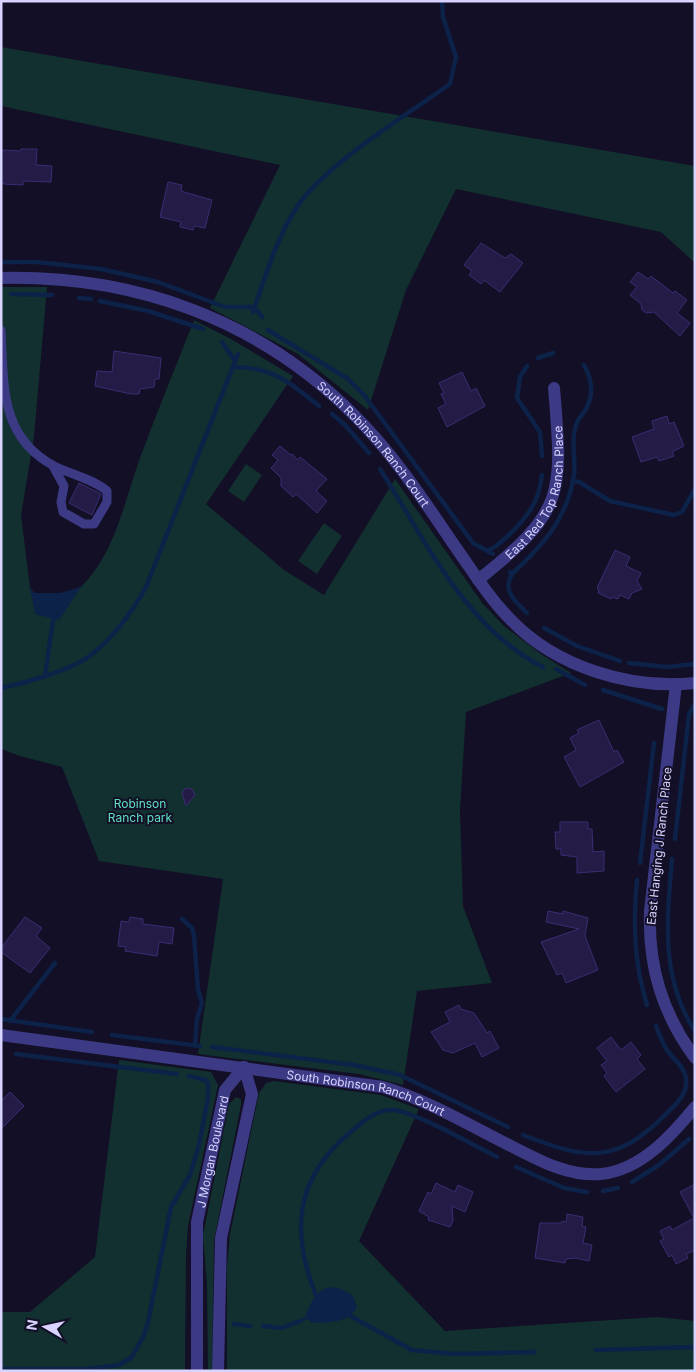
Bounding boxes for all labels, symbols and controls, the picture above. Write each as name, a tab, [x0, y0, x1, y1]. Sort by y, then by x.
street label: South Robinson Ranch Court	[314, 378, 433, 509]
street label: East Red Top Ranch Place	[502, 425, 566, 562]
street label: East Hanging J Ranch Place	[643, 766, 675, 926]
park label: Robinson Ranch park	[108, 796, 173, 825]
street label: South Robinson Ranch Court	[286, 1066, 448, 1118]
street label: J Morgan Boulevard	[193, 1094, 231, 1209]
north arrow	[20, 1302, 70, 1352]
text: N	[22, 1318, 41, 1331]

